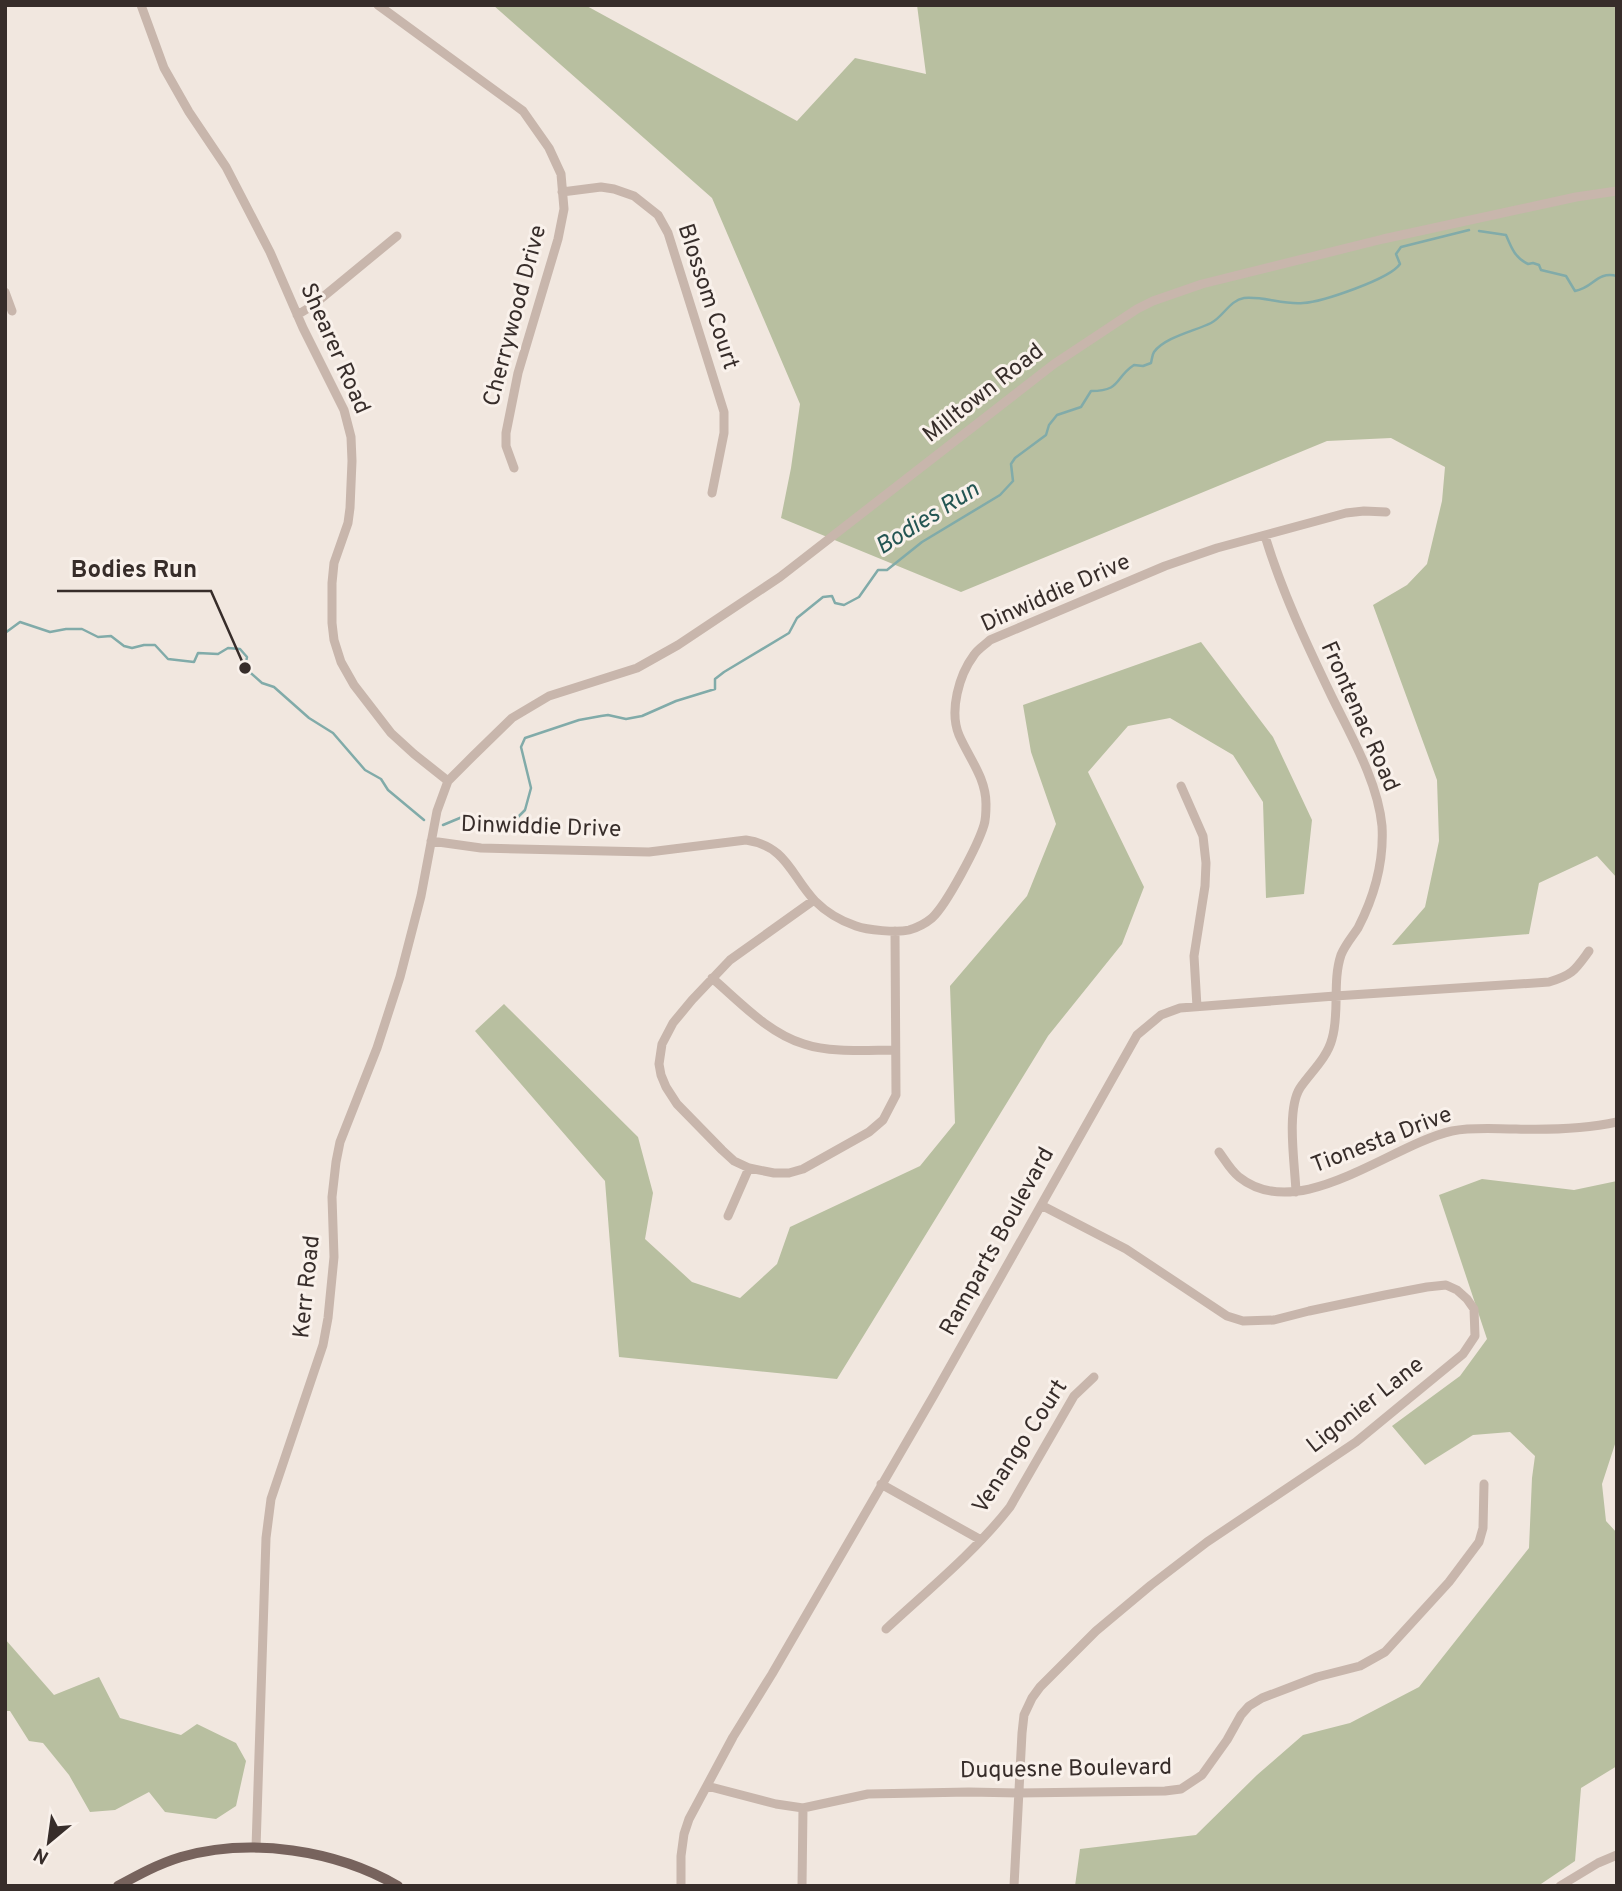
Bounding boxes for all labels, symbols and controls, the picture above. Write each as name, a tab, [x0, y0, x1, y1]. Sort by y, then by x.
street label: Blossom Court	[670, 220, 744, 374]
street label: Cherrywood Drive	[478, 222, 554, 410]
street label: Shearer Road	[292, 279, 376, 419]
street label: Milltown Road	[918, 338, 1050, 450]
water label: Bodies Run	[871, 475, 985, 563]
callout: Bodies Run	[57, 546, 211, 591]
street label: Dinwiddie Drive	[977, 548, 1135, 640]
text: Bodies Run	[71, 556, 197, 586]
street label: Frontenac Road	[1313, 637, 1405, 797]
street label: Dinwiddie Drive	[460, 811, 622, 845]
street label: Tionesta Drive	[1308, 1101, 1456, 1181]
street label: Ramparts Boulevard	[934, 1143, 1062, 1341]
street label: Kerr Road	[288, 1234, 328, 1340]
street label: Ligonier Lane	[1302, 1351, 1430, 1461]
street label: Venango Court	[967, 1374, 1075, 1520]
street label: Duquesne Boulevard	[960, 1754, 1172, 1786]
north arrow	[14, 1807, 84, 1877]
text: N	[30, 1841, 54, 1869]

